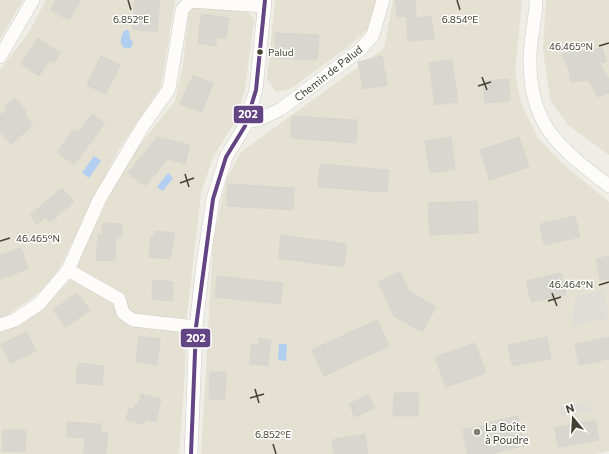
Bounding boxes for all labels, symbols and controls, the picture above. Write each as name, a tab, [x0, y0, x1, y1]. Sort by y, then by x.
text: 6.852°E	[113, 13, 149, 25]
text: 6.854°E	[442, 13, 478, 25]
text: 46.465°N	[549, 40, 593, 52]
street label: Chemin de Palud	[291, 42, 365, 104]
place label: Palud	[268, 46, 294, 58]
marker: Palud	[255, 47, 265, 57]
line badge: 202	[233, 105, 264, 124]
text: 202	[238, 107, 258, 120]
text: 46.465°N	[16, 232, 60, 244]
text: 46.464°N	[549, 278, 593, 290]
line badge: 202	[180, 328, 211, 348]
text: 202	[186, 331, 206, 344]
north arrow	[553, 398, 593, 438]
text: N	[564, 401, 576, 415]
place label: La Boîte à Poudre	[485, 420, 529, 446]
marker: La Boîte à Poudre	[472, 427, 482, 437]
text: 6.852°E	[255, 428, 291, 440]

